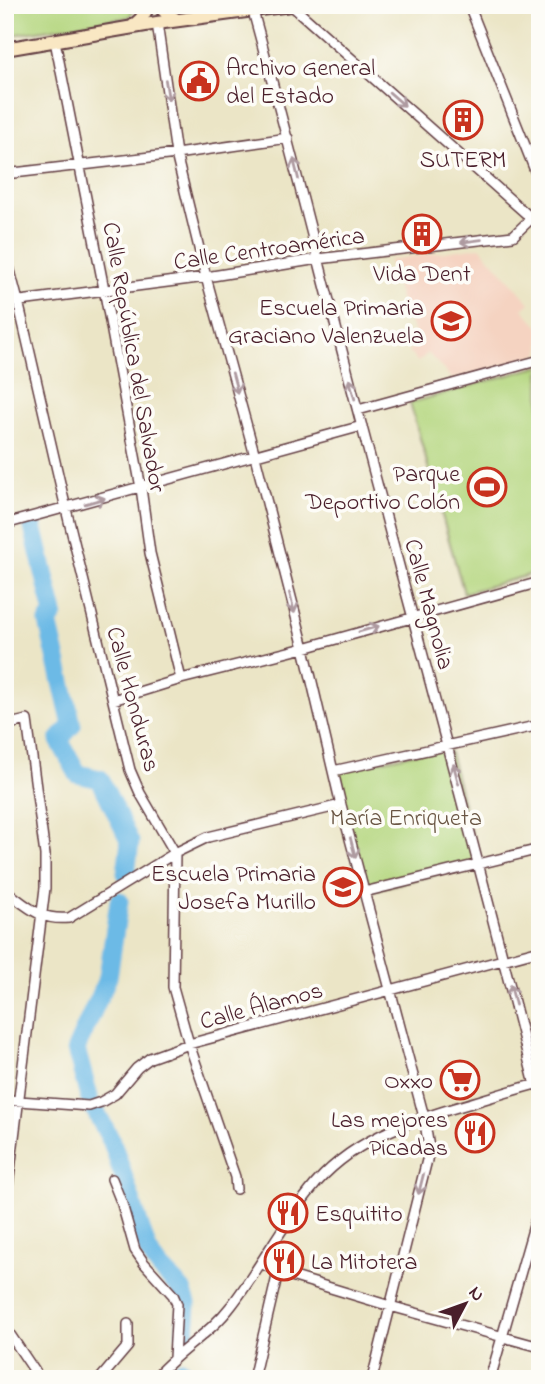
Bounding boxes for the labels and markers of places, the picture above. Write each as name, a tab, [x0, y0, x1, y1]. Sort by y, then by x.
place label: Archivo General del Estado	[226, 52, 375, 115]
public building icon: Archivo General del Estado	[178, 60, 220, 102]
building icon: SUTERM	[442, 99, 484, 141]
place label: SUTERM	[420, 144, 506, 179]
building icon: Vida Dent	[401, 213, 443, 255]
place label: Vida Dent	[372, 258, 471, 293]
place label: Escuela Primaria Graciano Valenzuela	[228, 292, 424, 355]
school or university icon: Escuela Primaria Graciano Valenzuela	[430, 300, 472, 342]
place label: Parque Deportivo Colón	[304, 458, 460, 521]
sports icon: Parque Deportivo Colón	[466, 466, 508, 508]
place label: Escuela Primaria Josefa Murillo	[151, 858, 316, 921]
school or university icon: Escuela Primaria Josefa Murillo	[322, 866, 364, 908]
supermarket icon: Oxxo	[439, 1059, 481, 1101]
place label: Oxxo	[384, 1065, 433, 1100]
place label: Las mejores Picadas	[331, 1104, 448, 1167]
restaurant icon: Las mejores Picadas	[454, 1112, 496, 1154]
restaurant icon: Esquitito	[267, 1192, 309, 1234]
place label: Esquitito	[315, 1198, 403, 1233]
restaurant icon: La Mitotera	[263, 1240, 305, 1282]
place label: La Mitotera	[311, 1246, 418, 1281]

